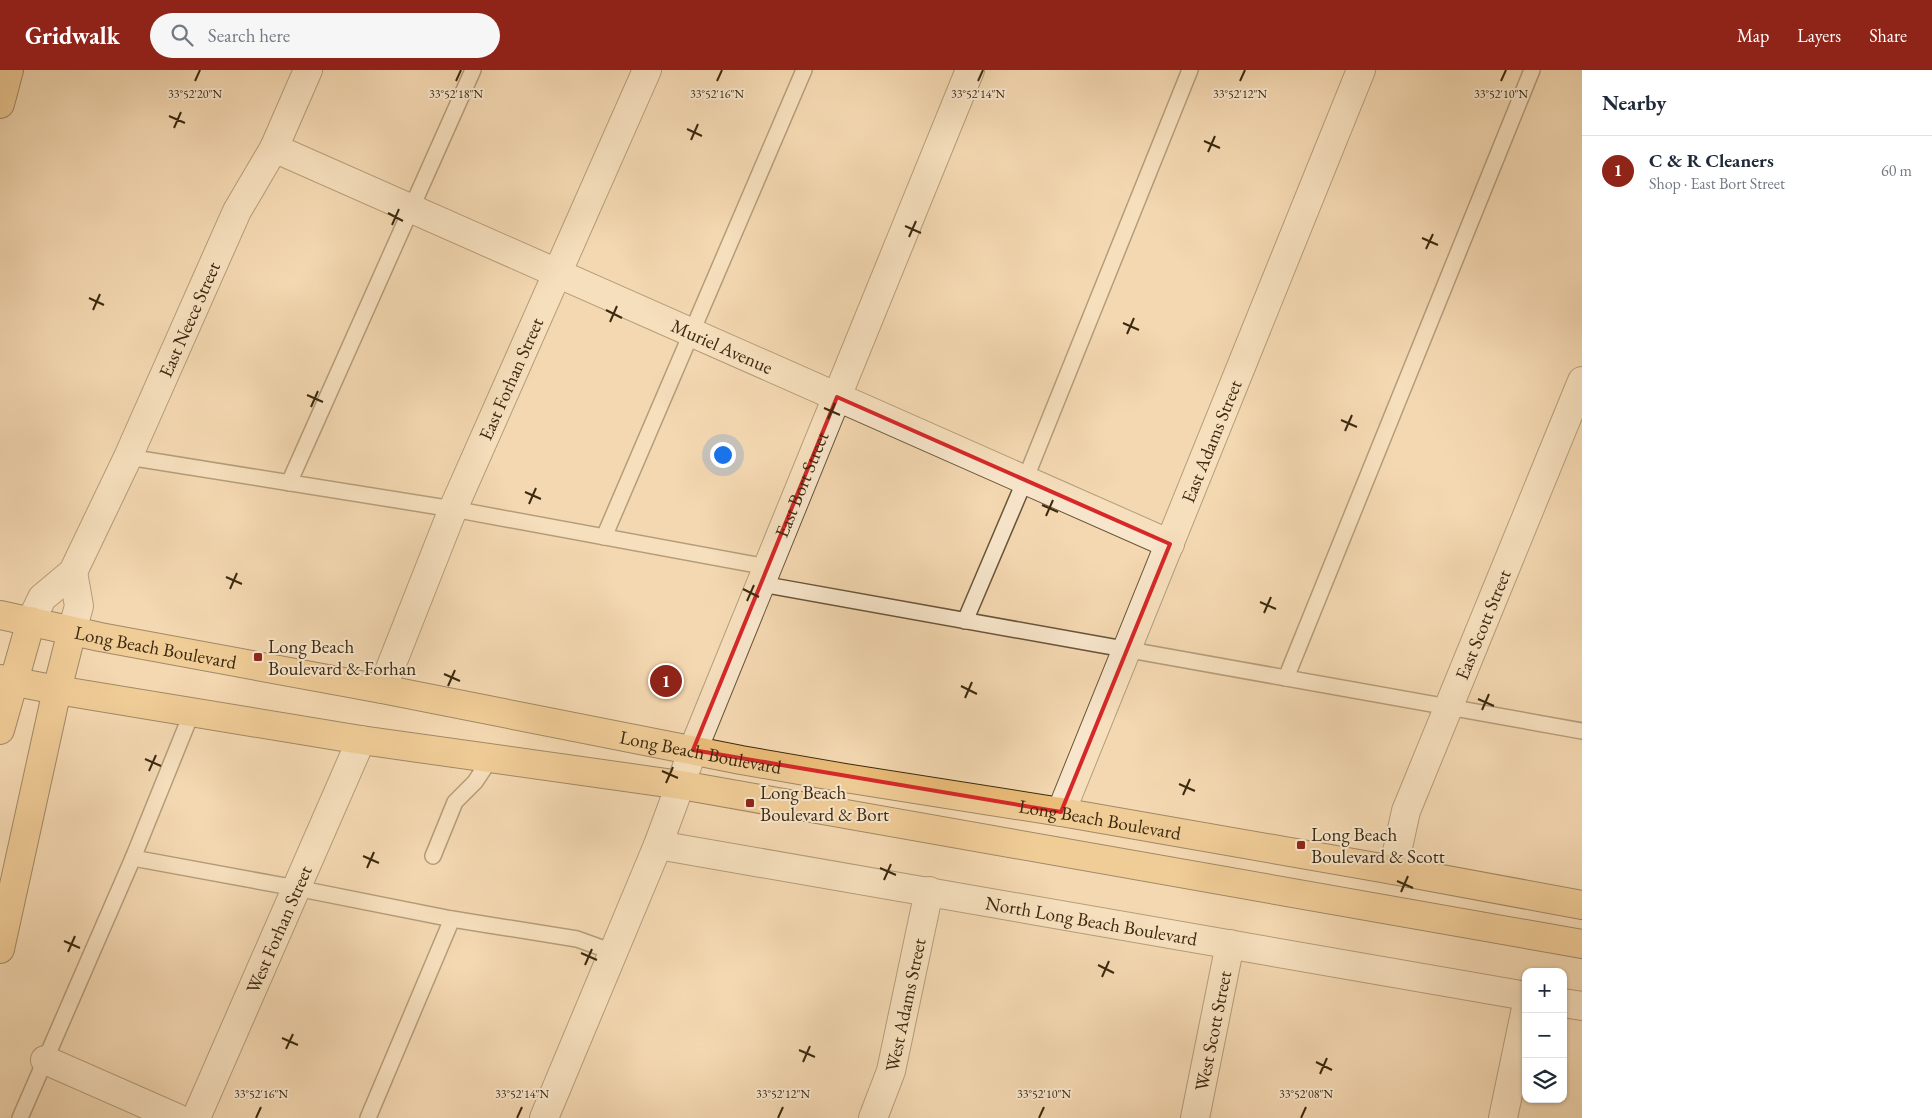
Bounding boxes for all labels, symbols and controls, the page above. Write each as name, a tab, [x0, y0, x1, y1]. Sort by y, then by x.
search box	[150, 13, 500, 58]
text: Gridwalk	[25, 20, 120, 51]
icon: search	[168, 21, 196, 49]
text: Search here	[208, 23, 290, 48]
text: Map	[1737, 24, 1769, 47]
text: Layers	[1797, 24, 1841, 47]
text: Share	[1869, 24, 1907, 47]
text: 33°52'20"N	[168, 86, 222, 102]
text: 33°52'18"N	[429, 86, 483, 102]
text: 33°52'16"N	[690, 86, 744, 102]
text: 33°52'14"N	[951, 86, 1005, 102]
text: 33°52'12"N	[1213, 86, 1267, 102]
text: 33°52'10"N	[1474, 86, 1528, 102]
text: Nearby	[1602, 89, 1666, 116]
text: C & R Cleaners	[1649, 148, 1774, 173]
text: 1	[1614, 160, 1622, 181]
text: 60 m	[1881, 160, 1912, 181]
text: Shop · East Bort Street	[1649, 173, 1785, 194]
street label: East Neece Street	[153, 258, 226, 381]
street label: Muriel Avenue	[667, 313, 777, 380]
street label: East Forhan Street	[473, 314, 549, 444]
street label: East Adams Street	[1175, 376, 1247, 507]
street label: East Bort Street	[769, 428, 834, 541]
your location	[710, 442, 736, 468]
street label: East Scott Street	[1449, 566, 1517, 683]
street label: Long Beach Boulevard	[72, 620, 239, 675]
place label: Long Beach Boulevard & Forhan	[268, 634, 416, 681]
marker: Long Beach Boulevard & Forhan	[252, 651, 264, 663]
pin: 1	[650, 662, 682, 700]
street label: Long Beach Boulevard	[618, 724, 784, 780]
place label: Long Beach Boulevard & Bort	[760, 780, 889, 827]
street label: Long Beach Boulevard	[1017, 794, 1183, 846]
marker: Long Beach Boulevard & Bort	[744, 797, 756, 809]
place label: Long Beach Boulevard & Scott	[1311, 822, 1445, 869]
marker: Long Beach Boulevard & Scott	[1295, 839, 1307, 851]
street label: West Forhan Street	[240, 862, 318, 997]
street label: North Long Beach Boulevard	[983, 890, 1200, 952]
street label: West Adams Street	[879, 936, 932, 1074]
map controls	[1522, 968, 1567, 1103]
button: +	[1522, 968, 1567, 1013]
street label: West Scott Street	[1189, 969, 1237, 1093]
button: −	[1522, 1013, 1567, 1058]
button: layers	[1522, 1058, 1567, 1103]
text: 33°52'16"N	[234, 1086, 288, 1102]
text: 33°52'14"N	[495, 1086, 549, 1102]
text: 33°52'12"N	[756, 1086, 810, 1102]
text: 33°52'10"N	[1017, 1086, 1071, 1102]
text: 33°52'08"N	[1279, 1086, 1333, 1102]

